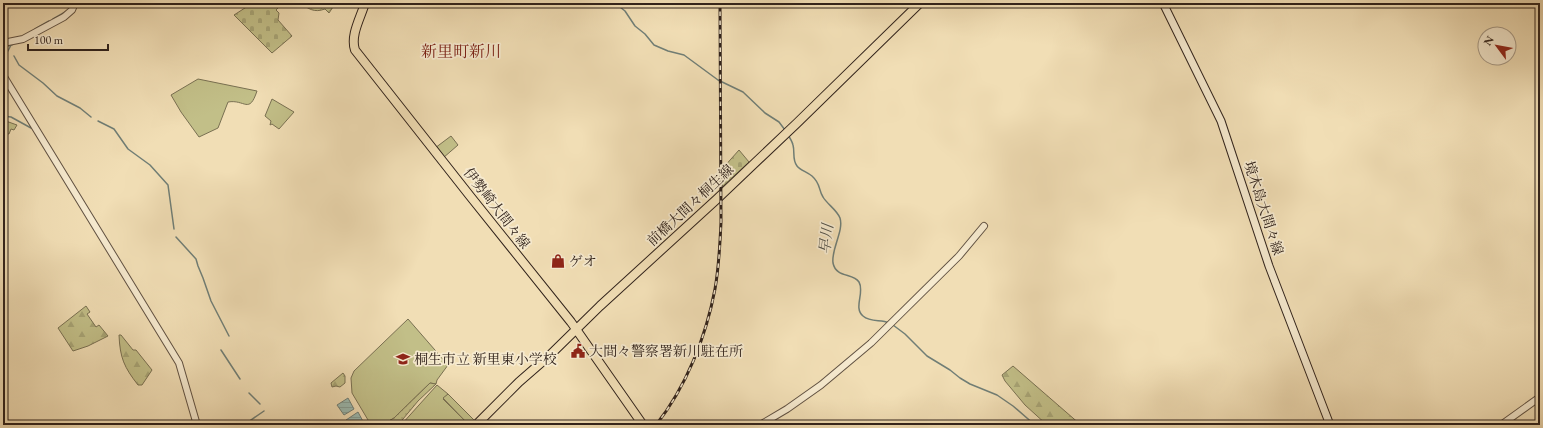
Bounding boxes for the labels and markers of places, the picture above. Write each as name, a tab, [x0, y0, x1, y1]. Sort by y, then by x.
place label: ゲオ	[569, 252, 597, 270]
shop icon: ゲオ	[550, 253, 566, 269]
place label: 大間々警察署新川駐在所	[589, 342, 743, 360]
public building icon: 大間々警察署新川駐在所	[570, 343, 586, 359]
place label: 桐生市立 新里東小学校	[414, 350, 557, 368]
school or university icon: 桐生市立 新里東小学校	[395, 351, 411, 367]

